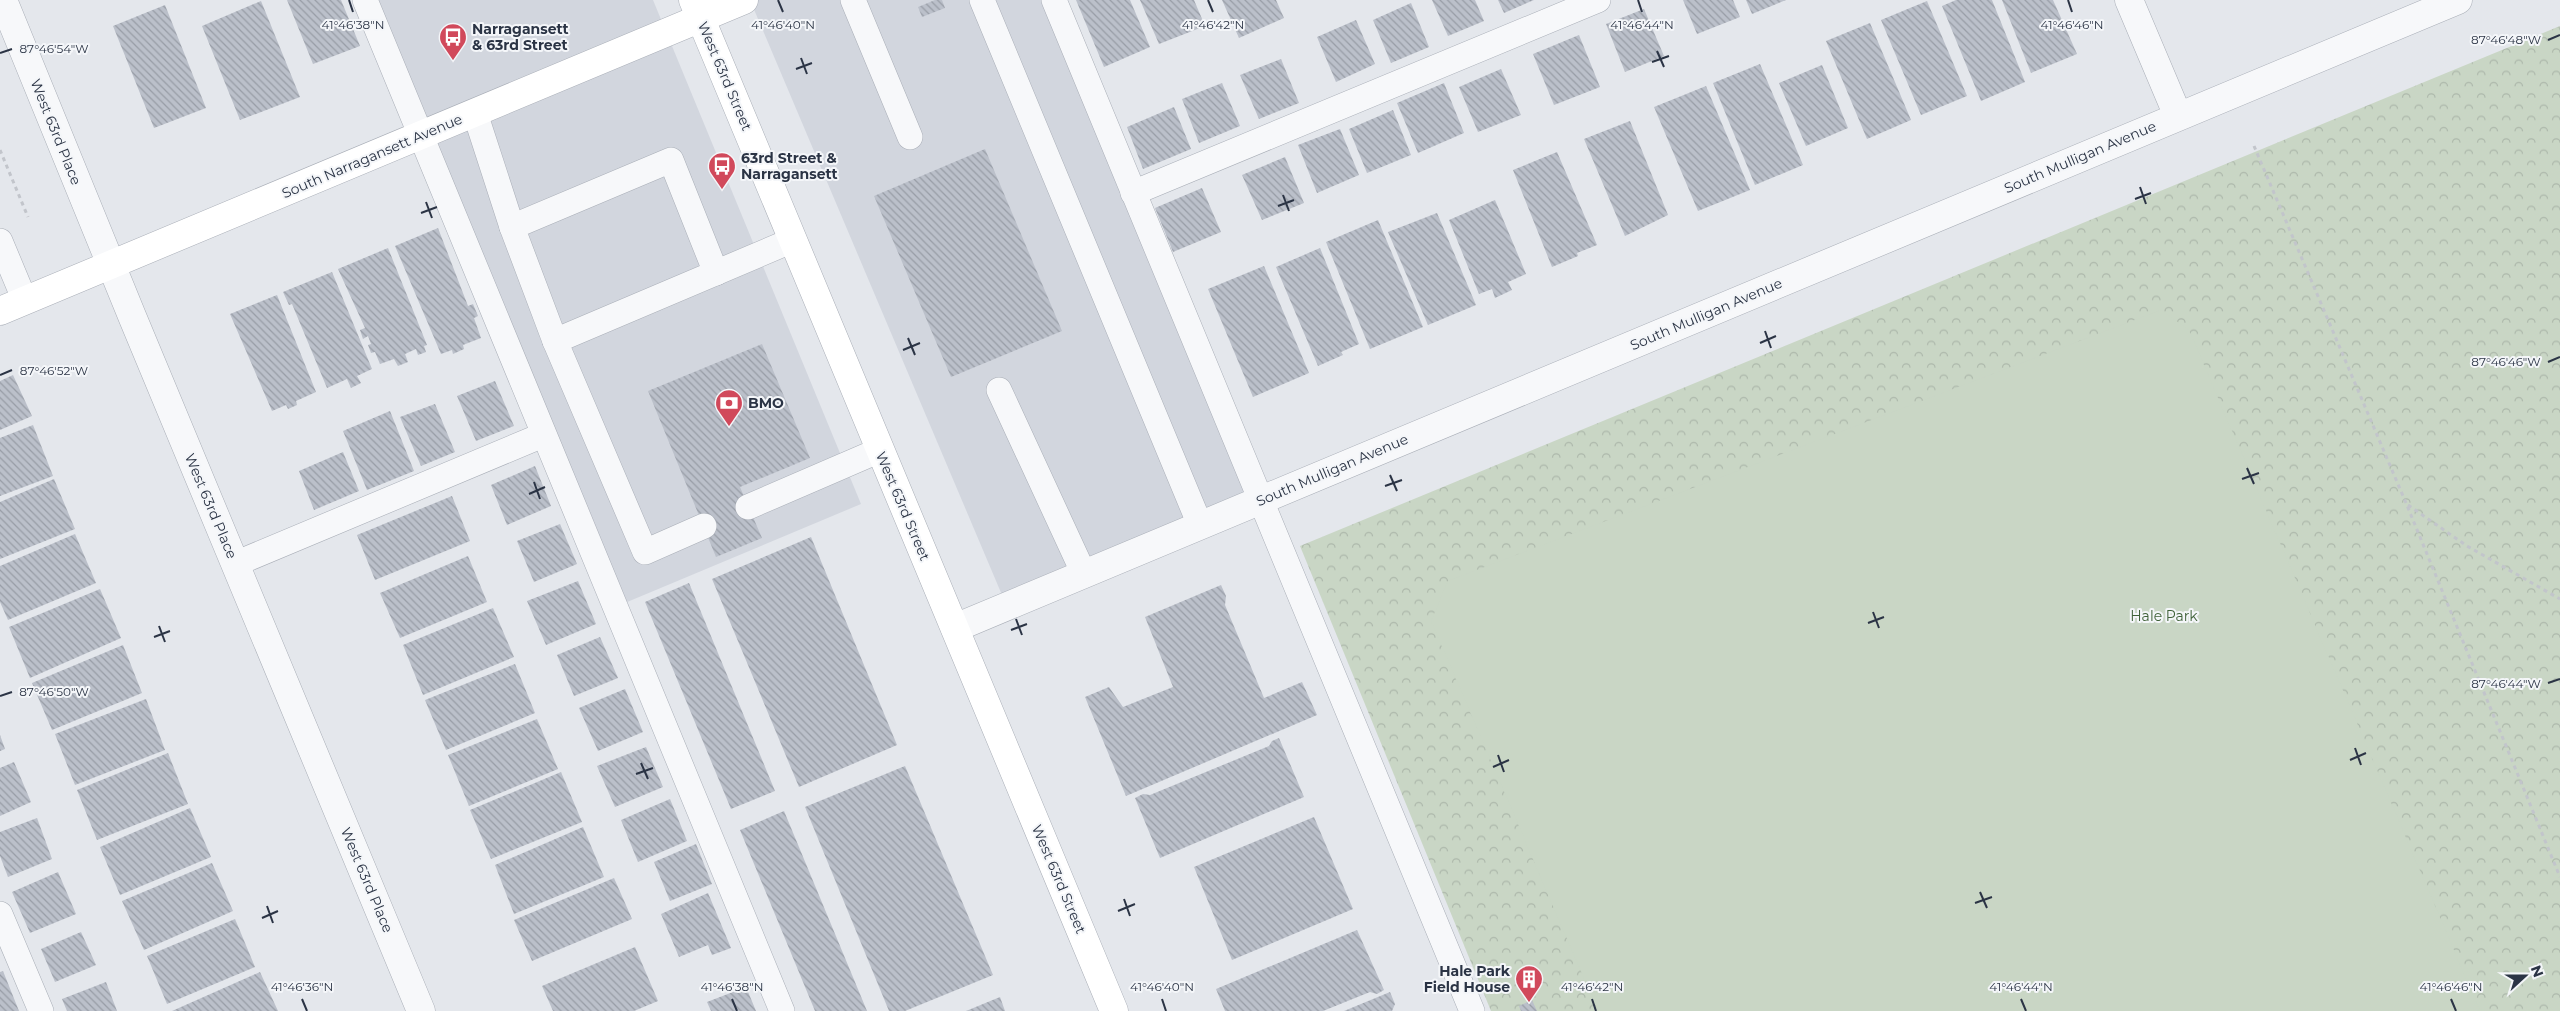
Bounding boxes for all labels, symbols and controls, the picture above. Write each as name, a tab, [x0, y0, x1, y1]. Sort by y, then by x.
text: 41°46'38"N	[322, 17, 384, 32]
text: 41°46'40"N	[751, 17, 815, 32]
text: 41°46'42"N	[1182, 17, 1244, 32]
text: 41°46'44"N	[1610, 17, 1674, 32]
text: 41°46'46"N	[2041, 17, 2103, 32]
street label: West 63rd Street	[694, 19, 756, 134]
place label: Narragansett & 63rd Street	[472, 20, 569, 54]
bus stop icon: Narragansett & 63rd Street	[438, 22, 468, 61]
text: 87°46'48"W	[2471, 32, 2541, 47]
text: 87°46'54"W	[19, 41, 89, 56]
street label: West 63rd Place	[27, 76, 85, 188]
street label: South Narragansett Avenue	[279, 110, 465, 202]
street label: South Mulligan Avenue	[2001, 117, 2159, 197]
place label: 63rd Street & Narragansett	[741, 149, 838, 183]
bus stop icon: 63rd Street & Narragansett	[707, 151, 737, 190]
street label: South Mulligan Avenue	[1627, 274, 1785, 354]
text: 87°46'46"W	[2471, 354, 2541, 369]
text: 87°46'52"W	[20, 363, 88, 378]
bank icon: BMO	[714, 388, 744, 427]
place label: BMO	[748, 394, 784, 412]
street label: South Mulligan Avenue	[1253, 430, 1411, 510]
street label: West 63rd Street	[872, 449, 934, 564]
street label: West 63rd Place	[181, 451, 241, 561]
park label: Hale Park	[2130, 607, 2198, 625]
text: 87°46'44"W	[2471, 676, 2541, 691]
text: 87°46'50"W	[19, 684, 89, 699]
street label: West 63rd Street	[1028, 822, 1090, 937]
street label: West 63rd Place	[337, 825, 397, 935]
north arrow	[2500, 951, 2550, 1001]
place label: Hale Park Field House	[1424, 962, 1511, 996]
text: N	[2527, 963, 2548, 980]
building icon: Hale Park Field House	[1514, 964, 1544, 1003]
text: 41°46'36"N	[271, 979, 333, 994]
text: 41°46'38"N	[701, 979, 763, 994]
text: 41°46'40"N	[1130, 979, 1194, 994]
text: 41°46'42"N	[1561, 979, 1623, 994]
text: 41°46'44"N	[1989, 979, 2053, 994]
text: 41°46'46"N	[2420, 979, 2482, 994]

